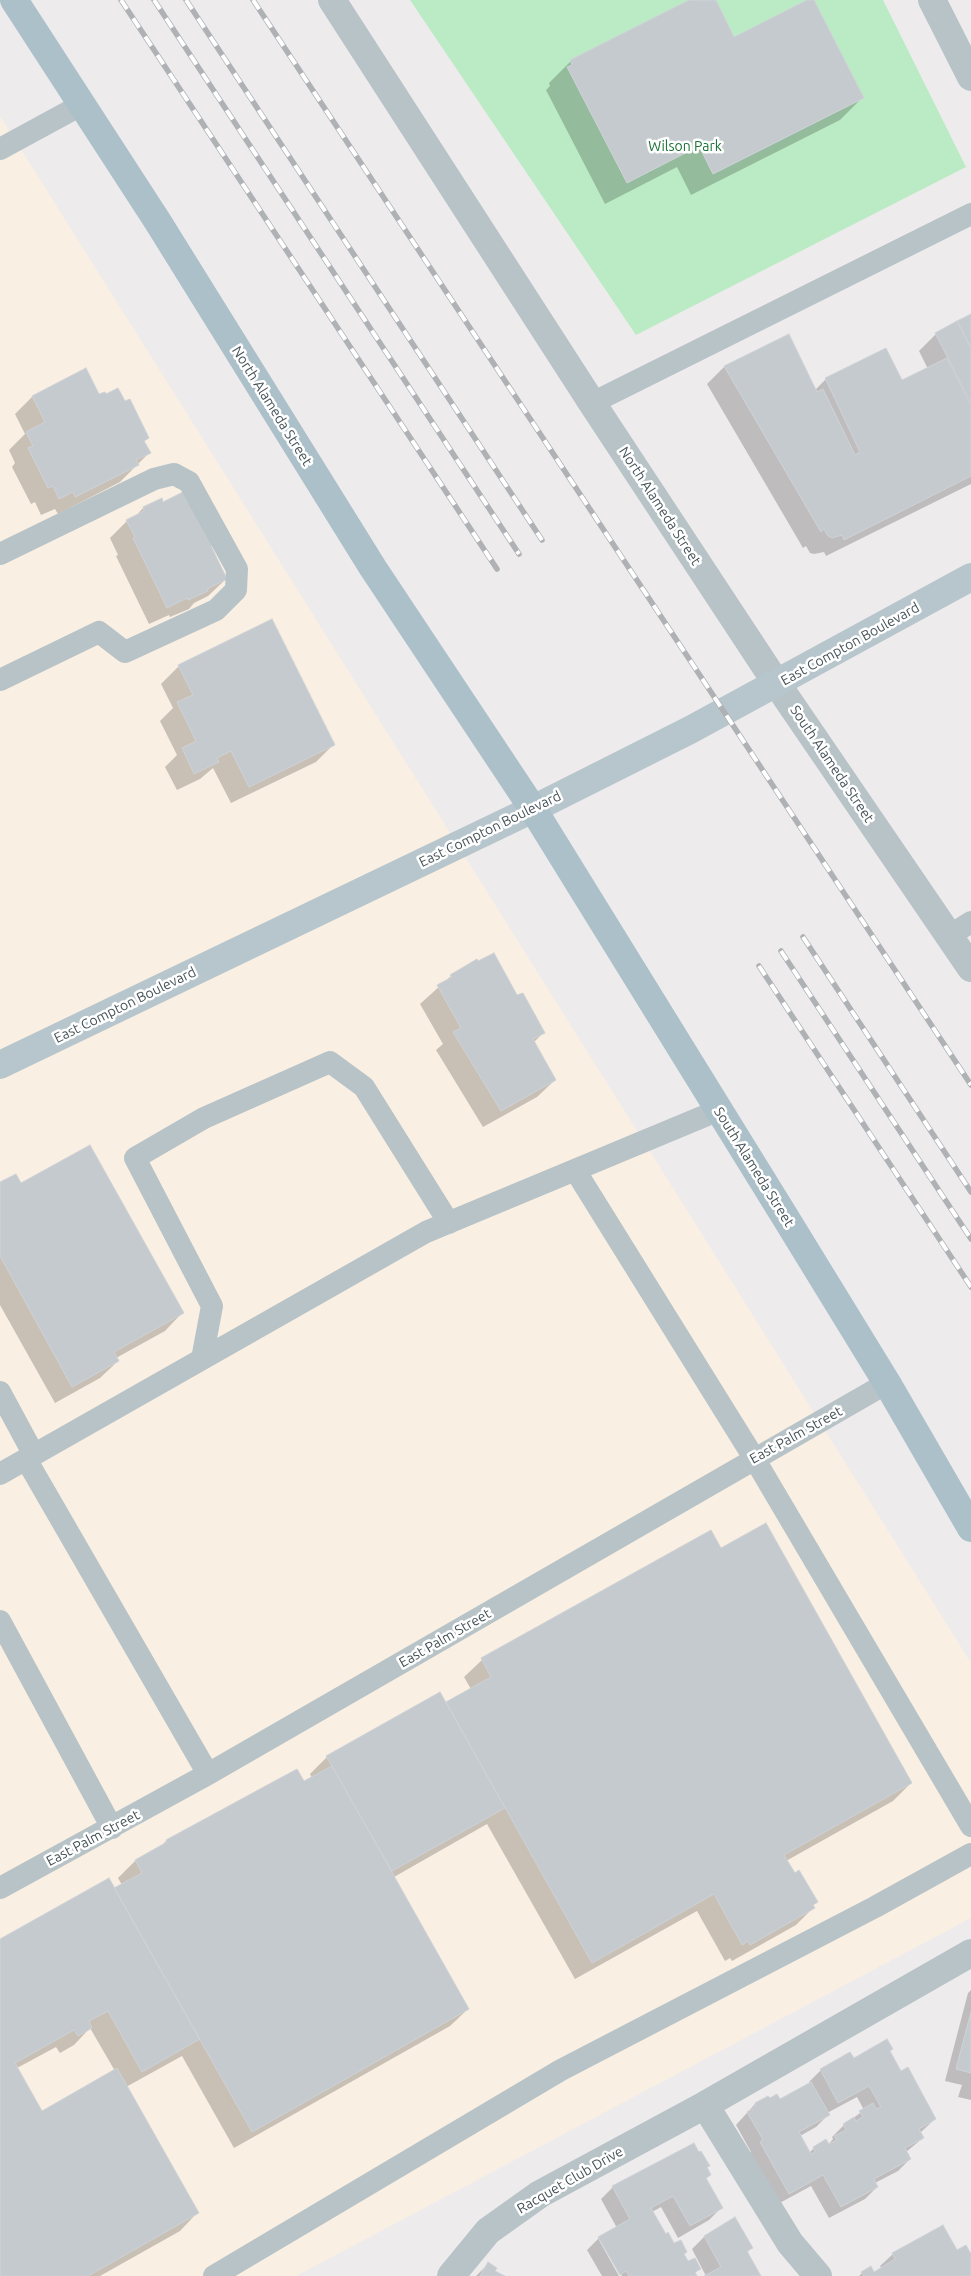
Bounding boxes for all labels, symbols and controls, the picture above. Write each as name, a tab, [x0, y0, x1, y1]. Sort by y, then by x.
park label: Wilson Park	[648, 138, 722, 154]
street label: North Alameda Street	[228, 343, 316, 469]
street label: North Alameda Street	[615, 444, 705, 568]
street label: East Compton Boulevard	[778, 599, 922, 689]
street label: South Alameda Street	[787, 702, 877, 826]
street label: East Compton Boulevard	[416, 787, 564, 871]
street label: East Compton Boulevard	[51, 963, 199, 1047]
street label: South Alameda Street	[710, 1104, 798, 1230]
street label: East Palm Street	[747, 1403, 845, 1467]
street label: East Palm Street	[396, 1605, 494, 1671]
street label: East Palm Street	[43, 1806, 143, 1870]
street label: Racquet Club Drive	[514, 2143, 626, 2217]

